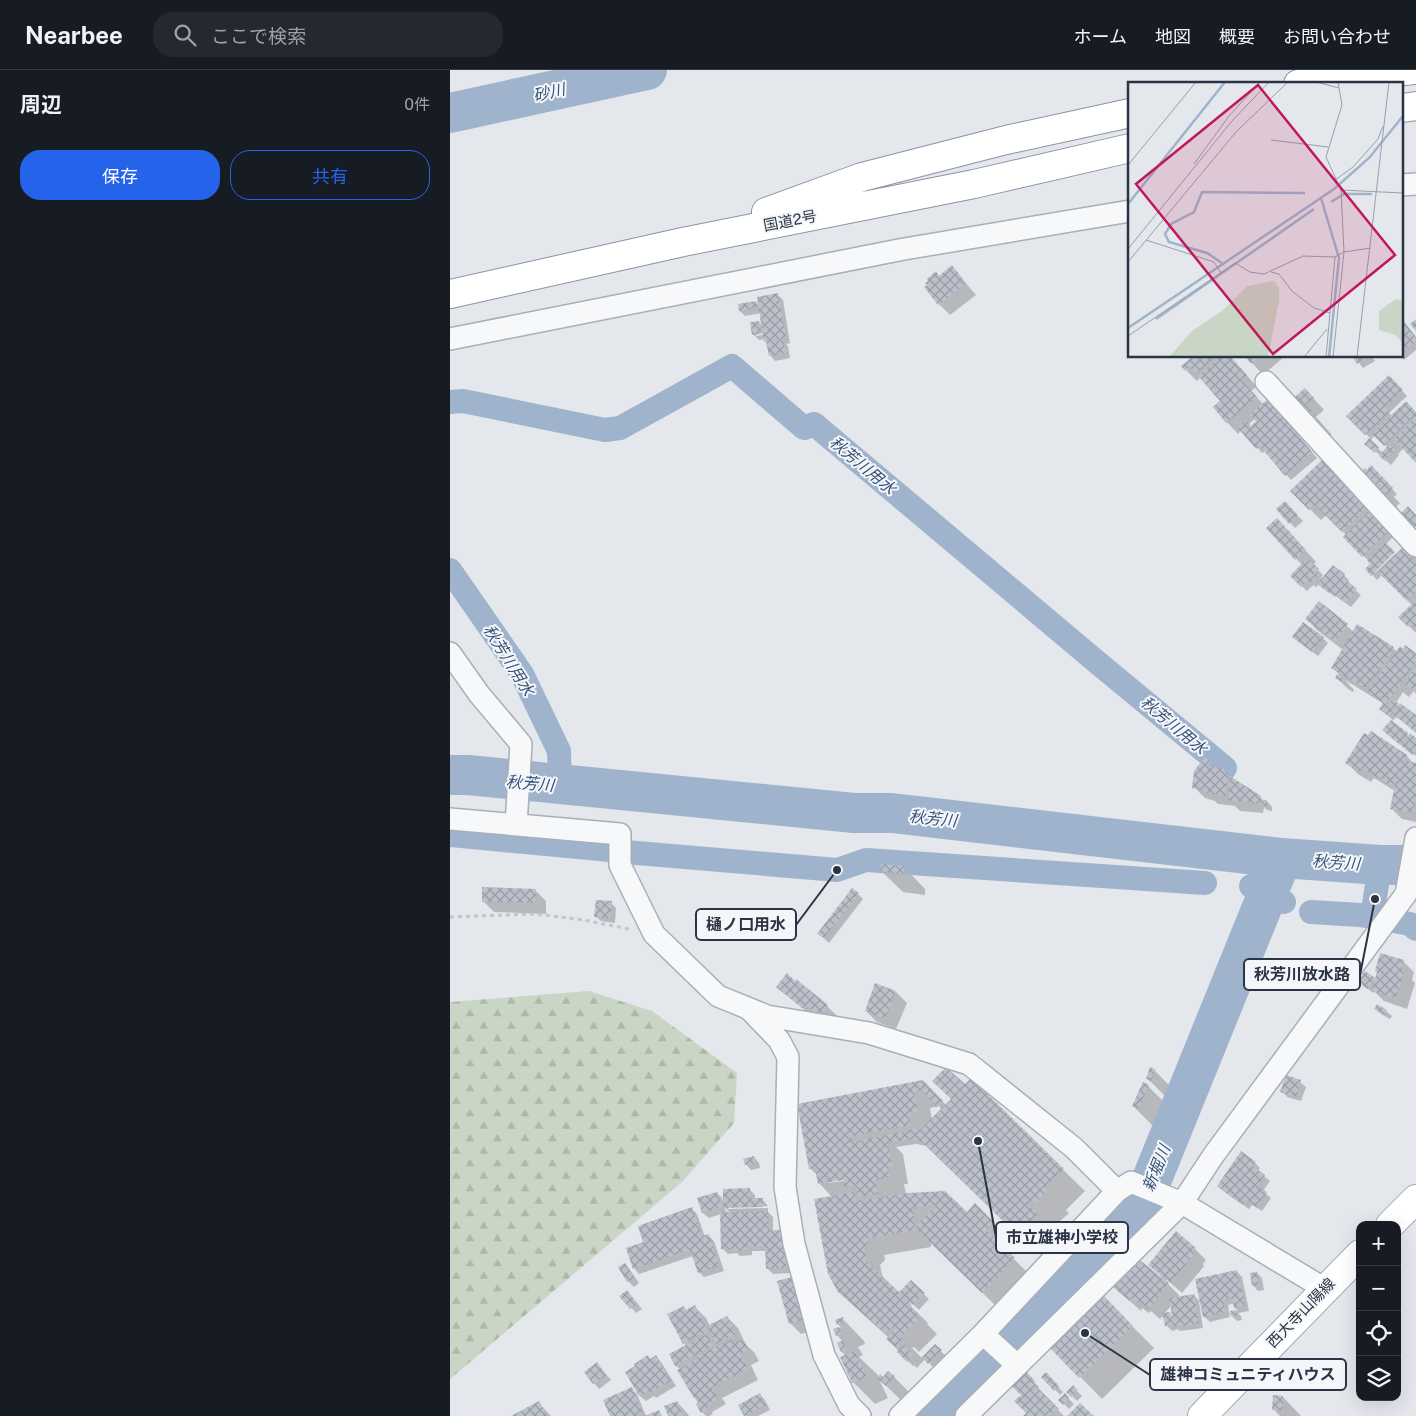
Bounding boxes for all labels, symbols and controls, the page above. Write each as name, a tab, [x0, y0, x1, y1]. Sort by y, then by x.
search box	[153, 12, 503, 57]
text: Nearbee	[25, 21, 123, 49]
icon: search	[171, 21, 199, 49]
text: ここで検索	[211, 25, 306, 47]
text: ホーム	[1074, 26, 1127, 47]
text: 地図	[1155, 26, 1191, 47]
text: 概要	[1219, 26, 1255, 47]
text: お問い合わせ	[1283, 26, 1391, 47]
water label: 砂川	[531, 79, 569, 105]
inset map	[1128, 82, 1404, 358]
text: 周辺	[20, 92, 62, 117]
text: 0件	[404, 95, 430, 114]
button: 保存	[20, 150, 220, 200]
button: 共有	[230, 150, 430, 200]
street label: 国道2号	[762, 207, 818, 234]
water label: 秋芳川用水	[826, 432, 901, 500]
water label: 秋芳川用水	[479, 621, 539, 701]
water label: 秋芳川用水	[1137, 692, 1212, 760]
water label: 秋芳川	[505, 772, 557, 795]
water label: 秋芳川	[908, 807, 960, 831]
water label: 秋芳川	[1311, 851, 1363, 874]
callout: 樋ノ口用水	[696, 909, 796, 940]
text: 樋ノ口用水	[706, 915, 786, 934]
callout: 秋芳川放水路	[1244, 959, 1360, 990]
text: 秋芳川放水路	[1254, 965, 1350, 984]
water label: 新堀川	[1139, 1141, 1175, 1194]
map controls	[1356, 1221, 1401, 1401]
button: +	[1356, 1221, 1401, 1266]
callout: 市立雄神小学校	[996, 1222, 1128, 1253]
text: 市立雄神小学校	[1006, 1228, 1118, 1247]
button: −	[1356, 1266, 1401, 1311]
street label: 西大寺山陽線	[1263, 1274, 1338, 1351]
button: locate	[1356, 1311, 1401, 1356]
button: layers	[1356, 1356, 1401, 1401]
callout: 雄神コミュニティハウス	[1150, 1359, 1346, 1390]
text: 雄神コミュニティハウス	[1159, 1365, 1336, 1384]

